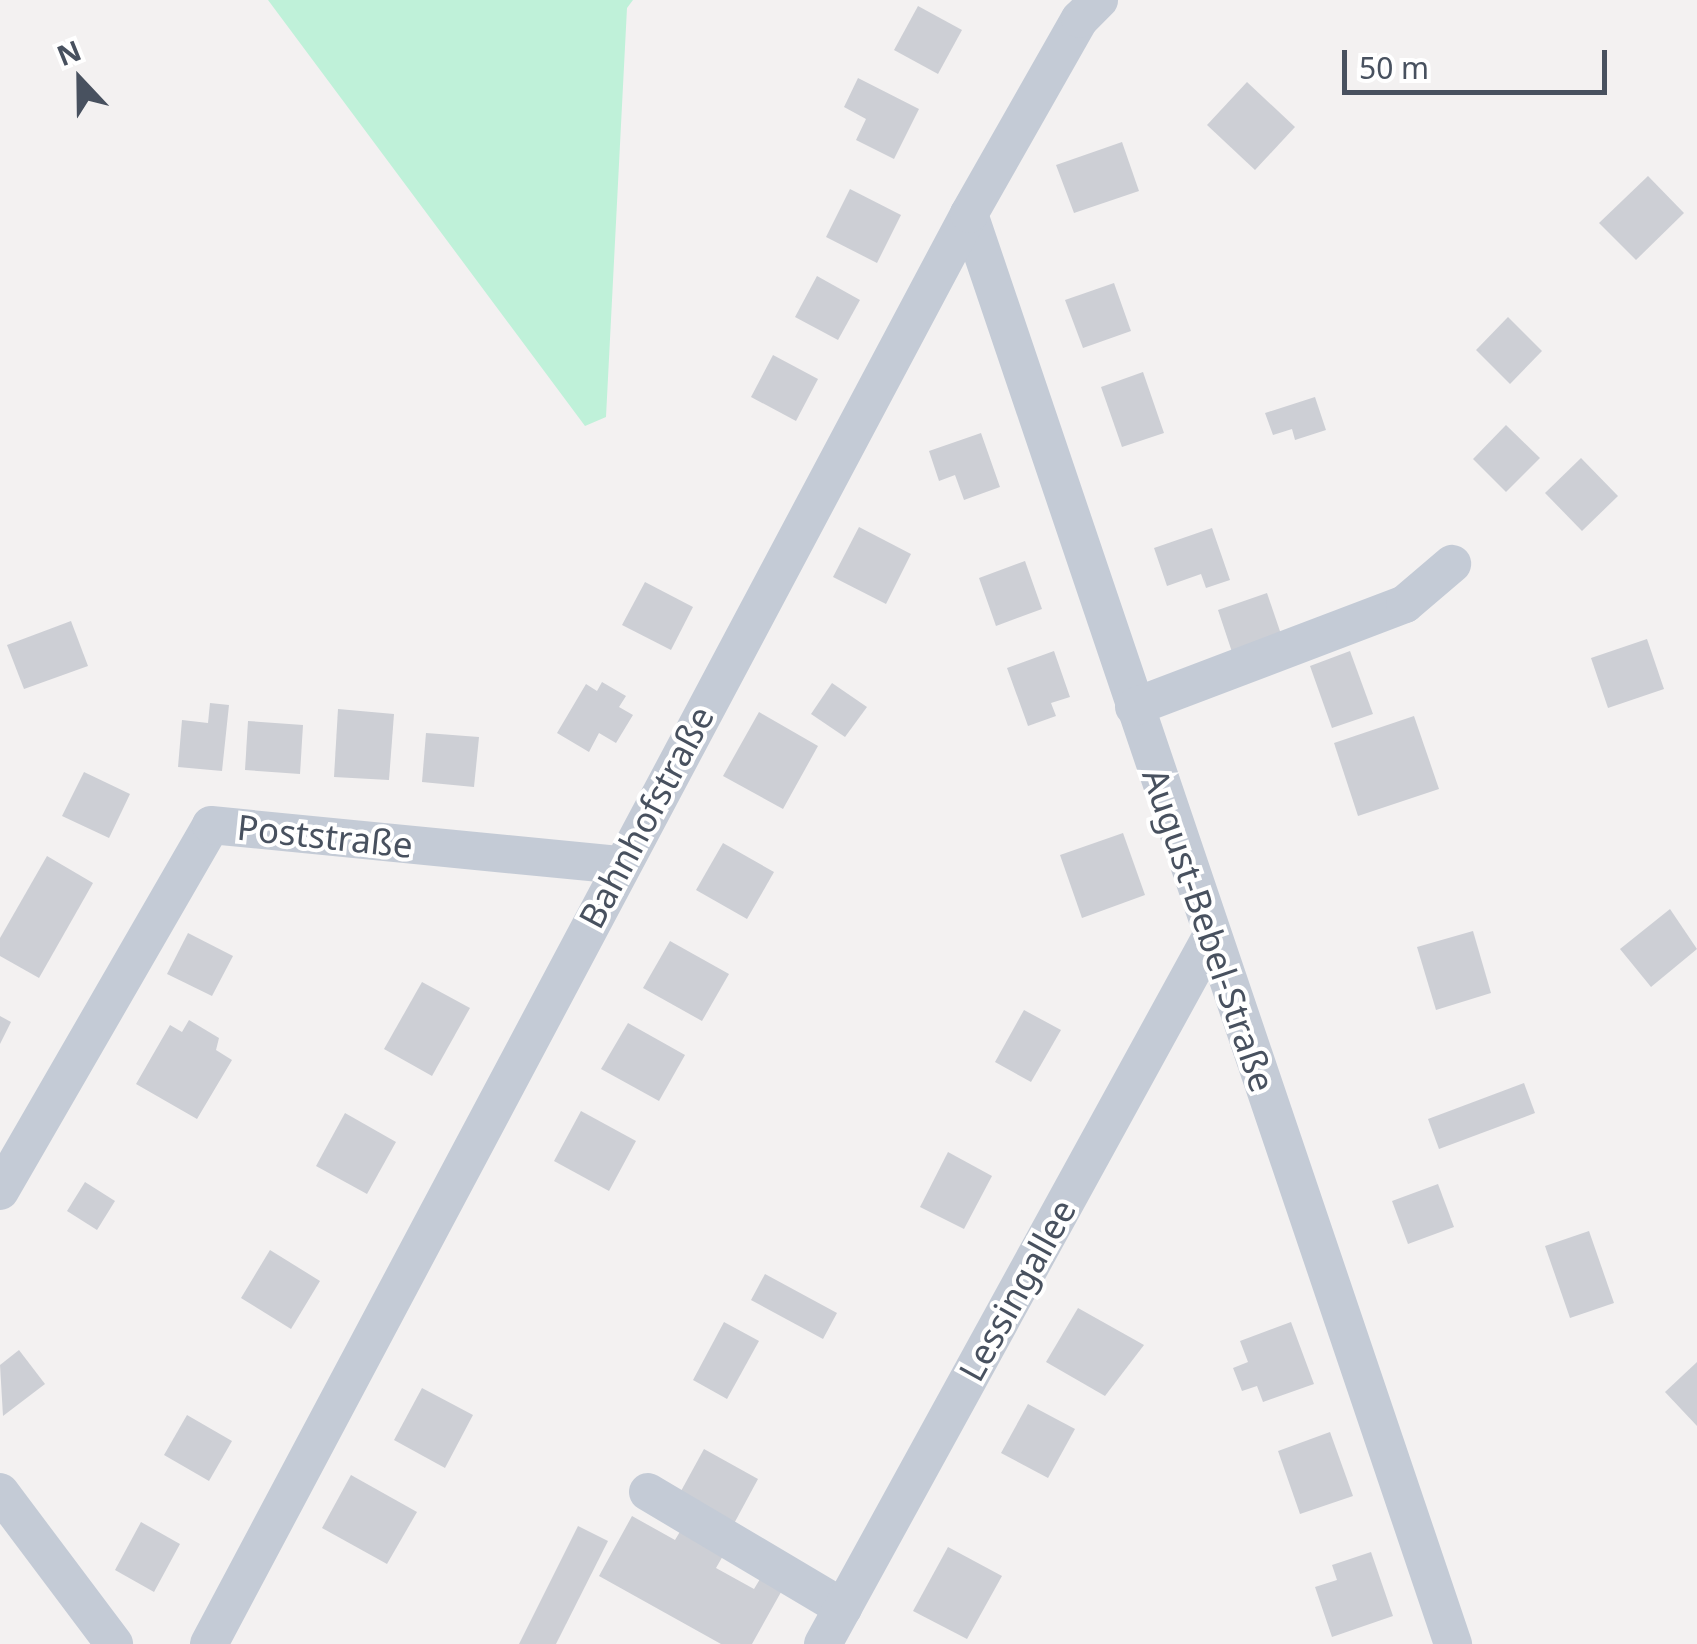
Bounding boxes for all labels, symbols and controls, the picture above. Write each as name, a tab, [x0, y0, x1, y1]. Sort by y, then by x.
north arrow	[30, 30, 130, 130]
text: N	[51, 30, 86, 74]
scale bar	[1347, 30, 1612, 92]
text: 50 m	[1359, 47, 1429, 88]
street label: Bahnhofstraße	[570, 699, 722, 935]
street label: August-Bebel-Straße	[1134, 763, 1284, 1097]
street label: Poststraße	[235, 806, 415, 866]
street label: Lessingallee	[950, 1192, 1084, 1388]

